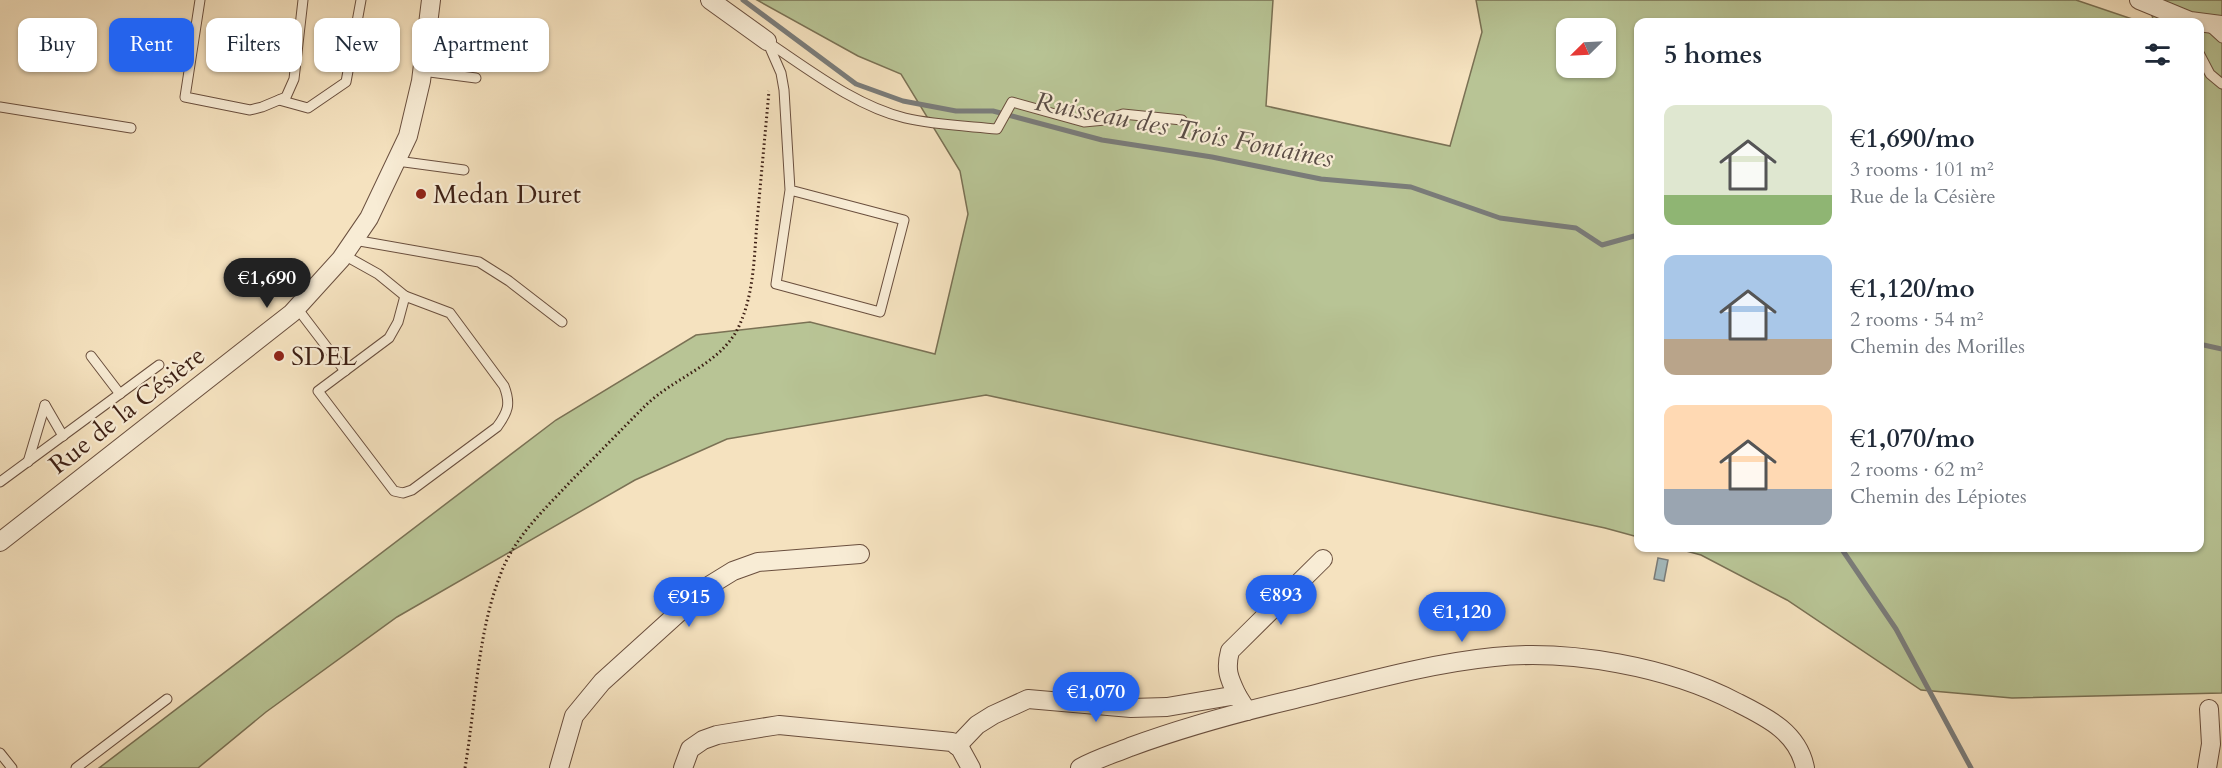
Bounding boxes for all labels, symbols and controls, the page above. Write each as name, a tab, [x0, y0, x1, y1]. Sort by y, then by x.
chip: Buy	[18, 18, 97, 72]
chip: Rent	[109, 18, 194, 72]
chip: Filters	[206, 18, 302, 72]
chip: New	[314, 18, 400, 72]
chip: Apartment	[412, 18, 549, 72]
north arrow	[1556, 18, 1616, 78]
map controls	[1556, 18, 1616, 78]
text: 5 homes	[1664, 37, 1762, 72]
icon: filters	[2141, 38, 2174, 71]
water label: Ruisseau des Trois Fontaines	[1031, 83, 1337, 177]
text: €1,690/mo	[1850, 121, 1975, 156]
icon: home	[1712, 129, 1784, 201]
text: 3 rooms · 101 m²	[1850, 156, 1994, 183]
place label: Medan Duret	[433, 177, 581, 212]
text: Rue de la Césière	[1850, 183, 1996, 210]
marker: Medan Duret	[414, 187, 428, 201]
pin: €1,690	[218, 258, 316, 309]
text: €1,690	[238, 264, 296, 291]
text: €1,120/mo	[1850, 271, 1975, 306]
icon: home	[1712, 279, 1784, 351]
text: 2 rooms · 54 m²	[1850, 306, 1983, 333]
text: Chemin des Morilles	[1850, 333, 2025, 360]
street label: Rue de la Césière	[42, 338, 212, 482]
place label: SDEL	[291, 339, 357, 374]
marker: SDEL	[272, 349, 286, 363]
text: €1,070/mo	[1850, 421, 1975, 456]
icon: home	[1712, 429, 1784, 501]
text: 2 rooms · 62 m²	[1850, 456, 1983, 483]
text: Chemin des Lépiotes	[1850, 483, 2027, 510]
pin: €893	[1245, 575, 1317, 626]
pin: €915	[653, 577, 725, 628]
text: €893	[1260, 581, 1302, 608]
text: €915	[668, 583, 710, 610]
pin: €1,120	[1413, 592, 1511, 643]
text: €1,120	[1433, 598, 1491, 625]
pin: €1,070	[1047, 672, 1145, 723]
text: €1,070	[1067, 678, 1125, 705]

